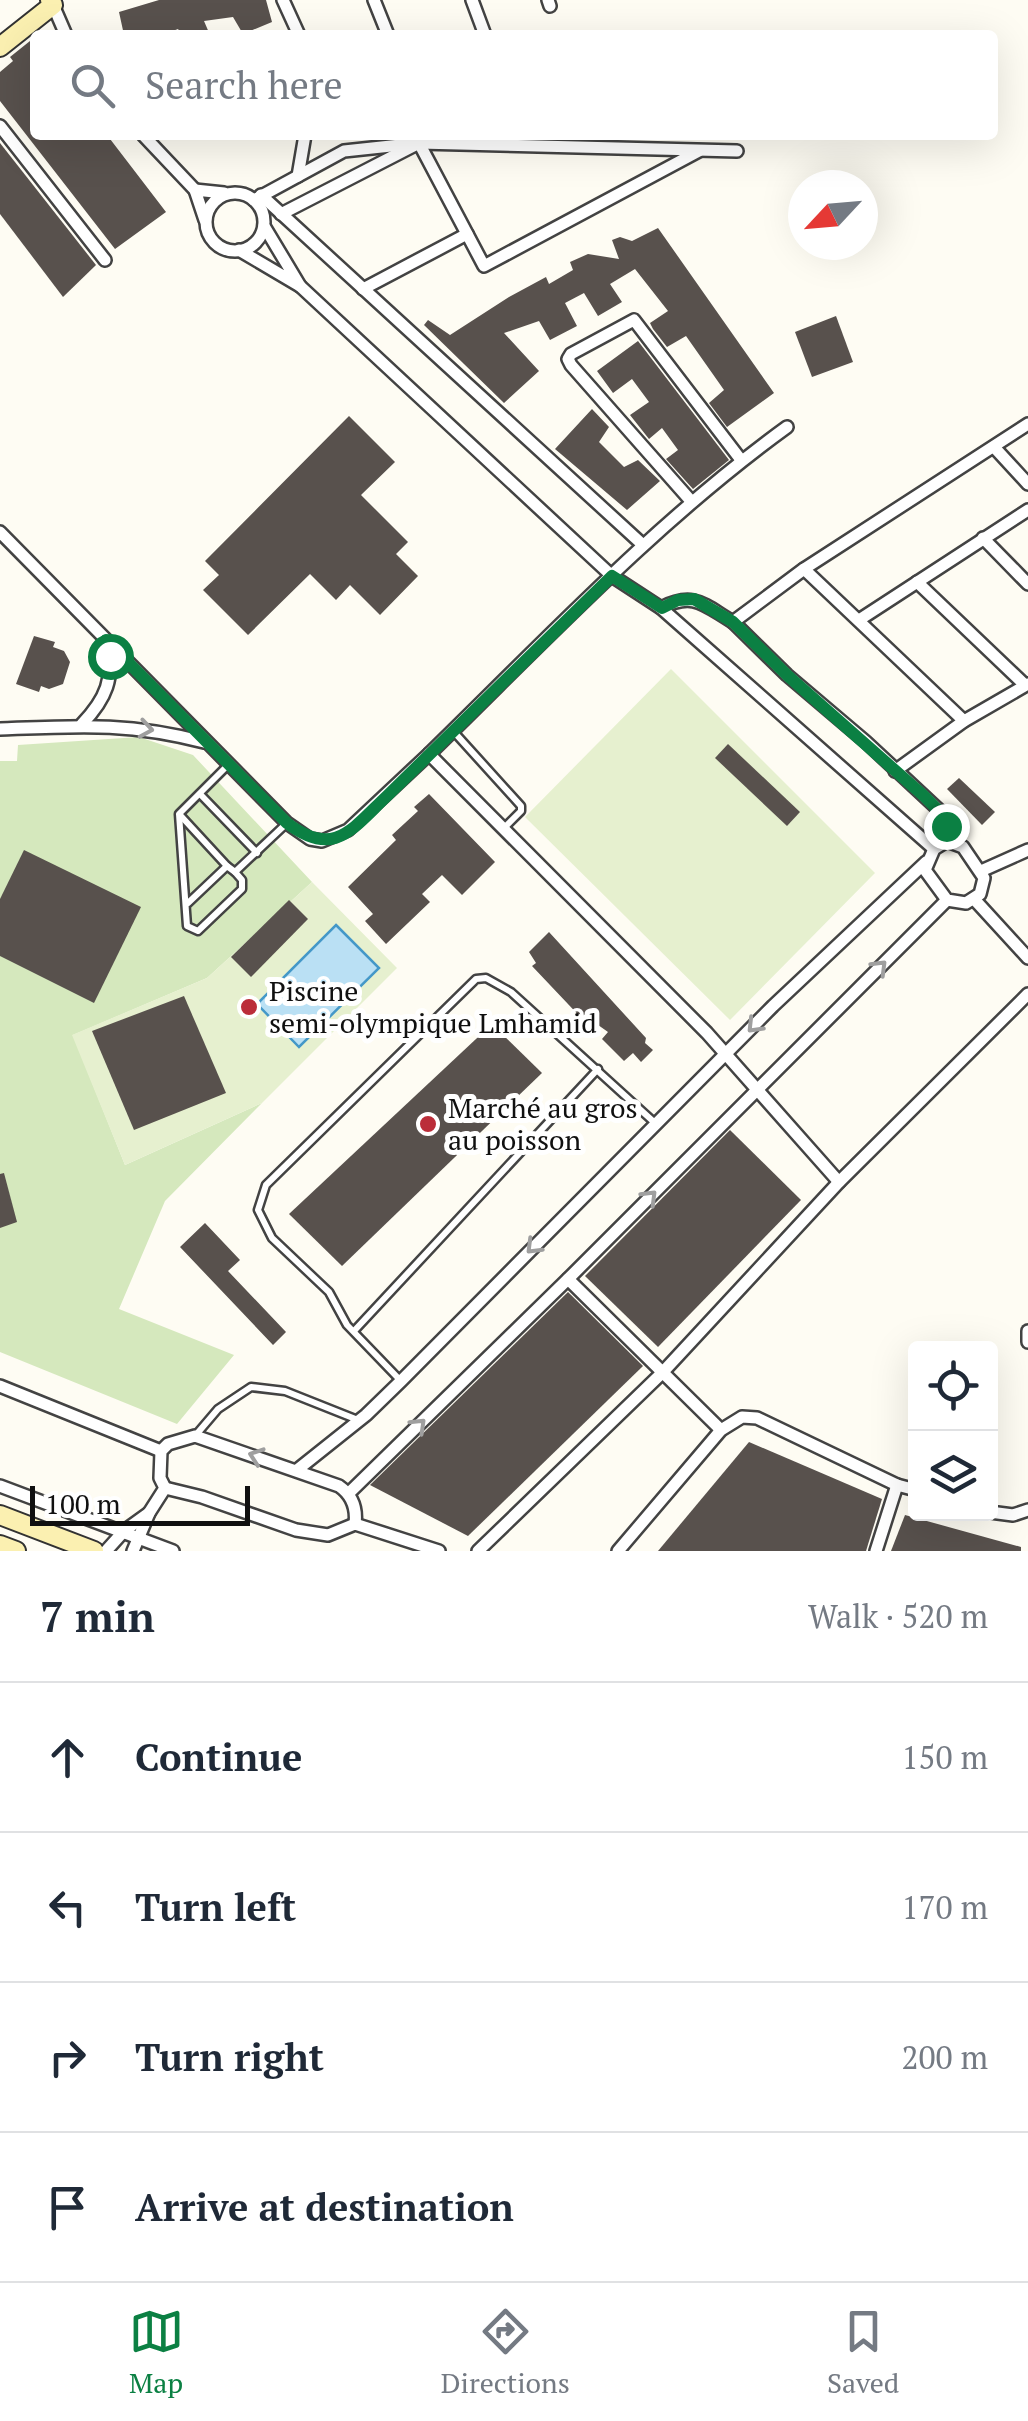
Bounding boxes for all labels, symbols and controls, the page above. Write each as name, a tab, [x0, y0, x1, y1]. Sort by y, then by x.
search box	[30, 30, 998, 140]
icon: search	[65, 58, 120, 113]
text: Search here	[145, 60, 343, 110]
north arrow	[788, 170, 878, 260]
route start	[88, 634, 134, 680]
one-way arrow	[137, 718, 154, 739]
route end	[924, 804, 970, 850]
one-way arrow	[868, 961, 886, 979]
place label: Piscine semi-olympique Lmhamid	[269, 972, 597, 1041]
marker: Piscine semi-olympique Lmhamid	[238, 996, 260, 1018]
one-way arrow	[747, 1014, 765, 1033]
place label: Marché au gros au poisson	[448, 1089, 638, 1158]
marker: Marché au gros au poisson	[417, 1113, 439, 1135]
one-way arrow	[639, 1191, 657, 1209]
one-way arrow	[526, 1236, 544, 1254]
map controls	[908, 1341, 998, 1521]
button: locate	[908, 1341, 998, 1431]
one-way arrow	[407, 1419, 425, 1437]
button: layers	[908, 1431, 998, 1521]
one-way arrow	[249, 1447, 266, 1468]
scale bar	[30, 1481, 250, 1526]
text: 100 m	[45, 1485, 121, 1522]
text: 7 min	[40, 1588, 155, 1644]
text: Walk · 520 m	[808, 1595, 988, 1637]
icon: ahead	[40, 1730, 95, 1785]
text: Continue	[135, 1732, 302, 1782]
text: 150 m	[901, 1736, 988, 1778]
icon: left	[40, 1880, 95, 1935]
text: Turn left	[135, 1882, 296, 1932]
text: 170 m	[901, 1886, 988, 1928]
icon: right	[40, 2030, 95, 2085]
text: Turn right	[135, 2032, 324, 2082]
text: 200 m	[901, 2036, 988, 2078]
icon: arrive	[40, 2180, 95, 2235]
text: Arrive at destination	[135, 2182, 514, 2232]
tab: Map	[129, 2304, 184, 2401]
tab: Directions	[441, 2304, 570, 2401]
tab: Saved	[827, 2304, 899, 2401]

